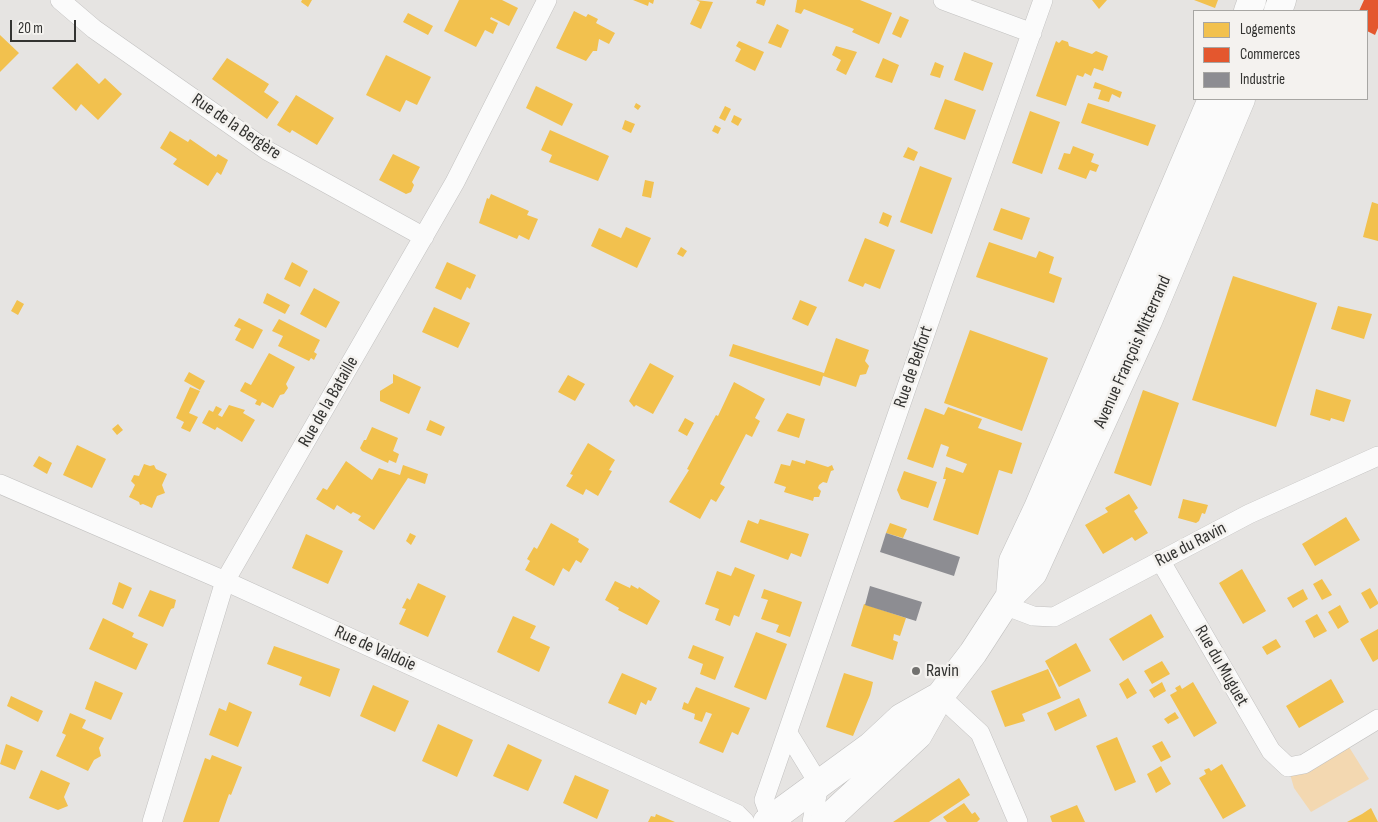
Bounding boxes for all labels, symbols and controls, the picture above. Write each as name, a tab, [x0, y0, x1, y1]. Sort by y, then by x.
scale bar	[12, 10, 79, 42]
legend	[1193, 10, 1368, 100]
text: 20 m	[18, 19, 43, 38]
text: Logements	[1240, 20, 1296, 39]
text: Commerces	[1240, 45, 1300, 64]
text: Industrie	[1240, 70, 1285, 89]
street label: Rue de la Bergère	[187, 89, 285, 165]
street label: Avenue François Mitterrand	[1090, 272, 1176, 432]
street label: Rue de Belfort	[890, 323, 938, 411]
street label: Rue de la Bataille	[294, 353, 364, 451]
street label: Rue du Ravin	[1152, 518, 1230, 572]
street label: Rue de Valdoie	[331, 621, 419, 677]
street label: Rue du Muguet	[1189, 622, 1253, 710]
place label: Ravin	[926, 660, 959, 682]
marker: Ravin	[910, 665, 922, 677]

